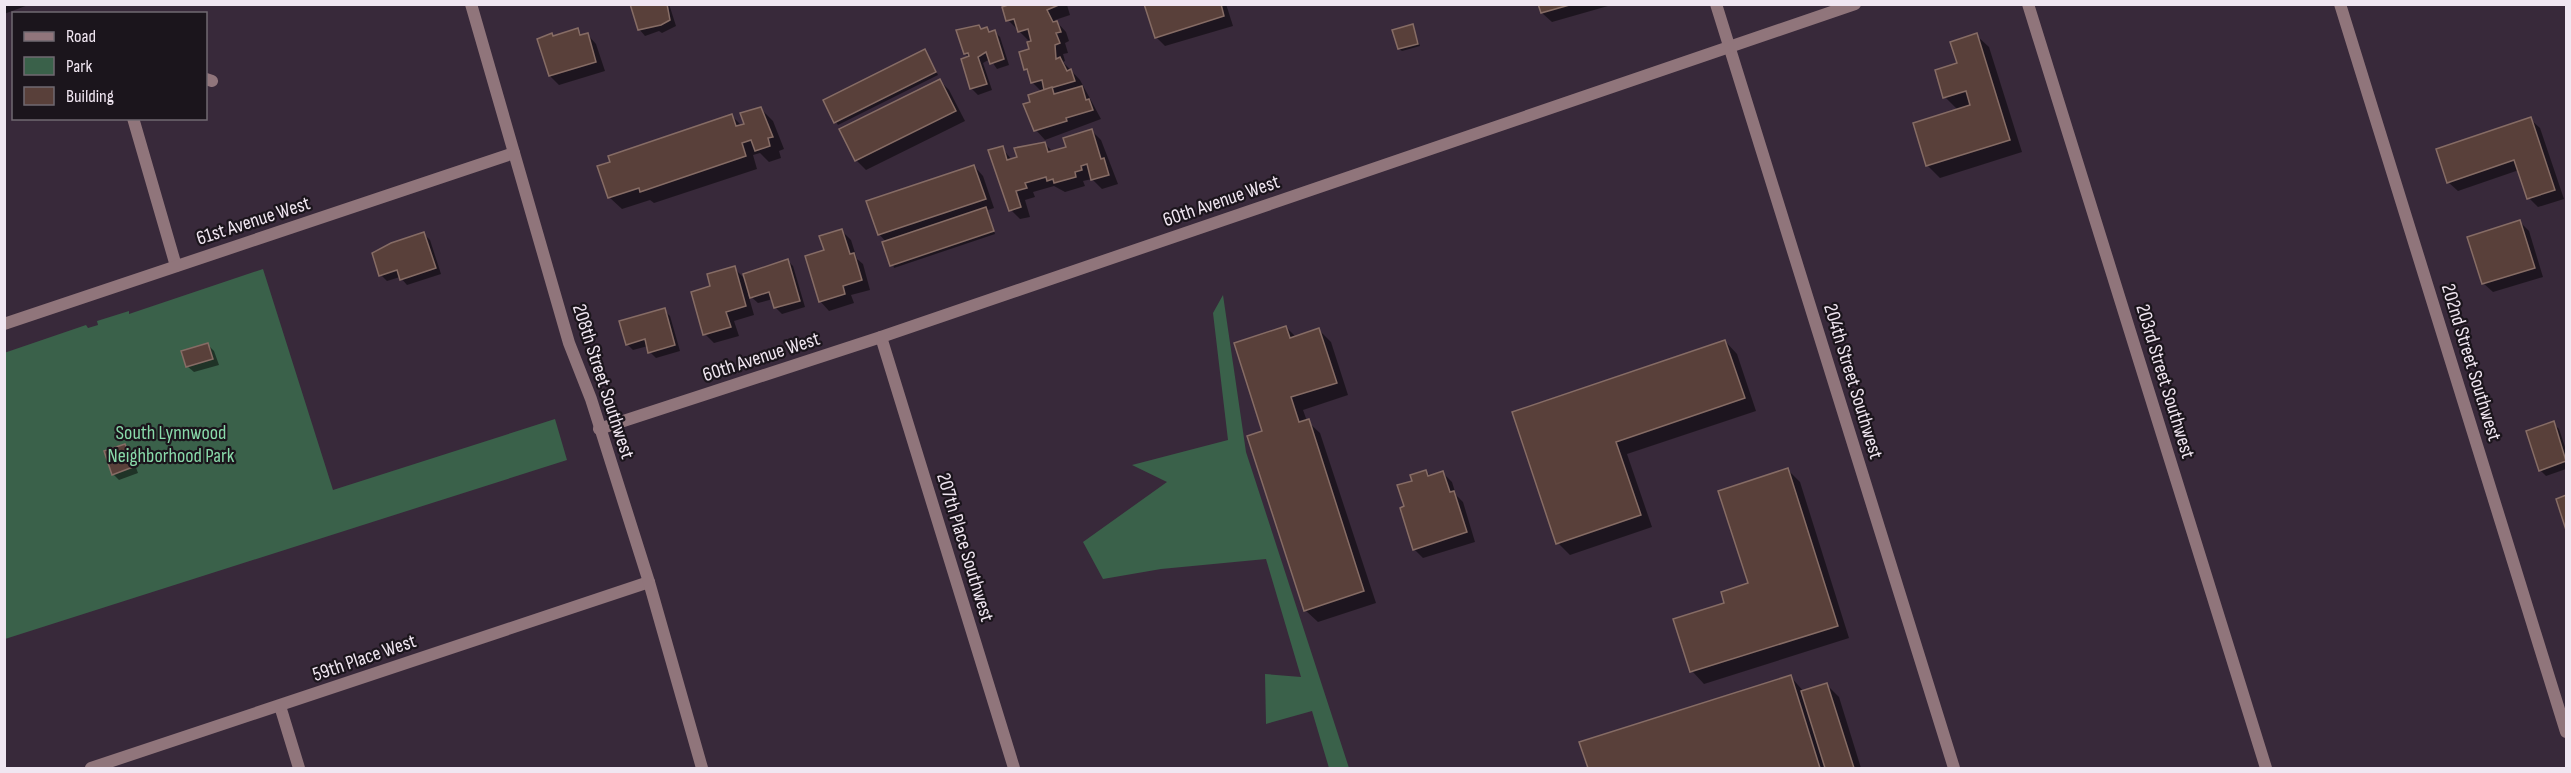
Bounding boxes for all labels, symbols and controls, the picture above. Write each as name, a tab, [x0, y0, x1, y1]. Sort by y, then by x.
legend	[12, 12, 207, 120]
text: Road	[66, 26, 96, 47]
text: Park	[66, 56, 92, 77]
text: Building	[66, 86, 114, 107]
street label: 60th Avenue West	[1160, 170, 1283, 232]
street label: 61st Avenue West	[193, 191, 313, 251]
street label: 202nd Street Southwest	[2436, 281, 2506, 444]
street label: 208th Street Southwest	[567, 301, 639, 462]
street label: 204th Street Southwest	[1818, 301, 1888, 462]
street label: 203rd Street Southwest	[2130, 301, 2200, 461]
street label: 60th Avenue West	[700, 327, 823, 387]
park label: South Lynnwood Neighborhood Park	[108, 421, 235, 468]
street label: 207th Place Southwest	[931, 470, 999, 625]
street label: 59th Place West	[309, 629, 419, 687]

